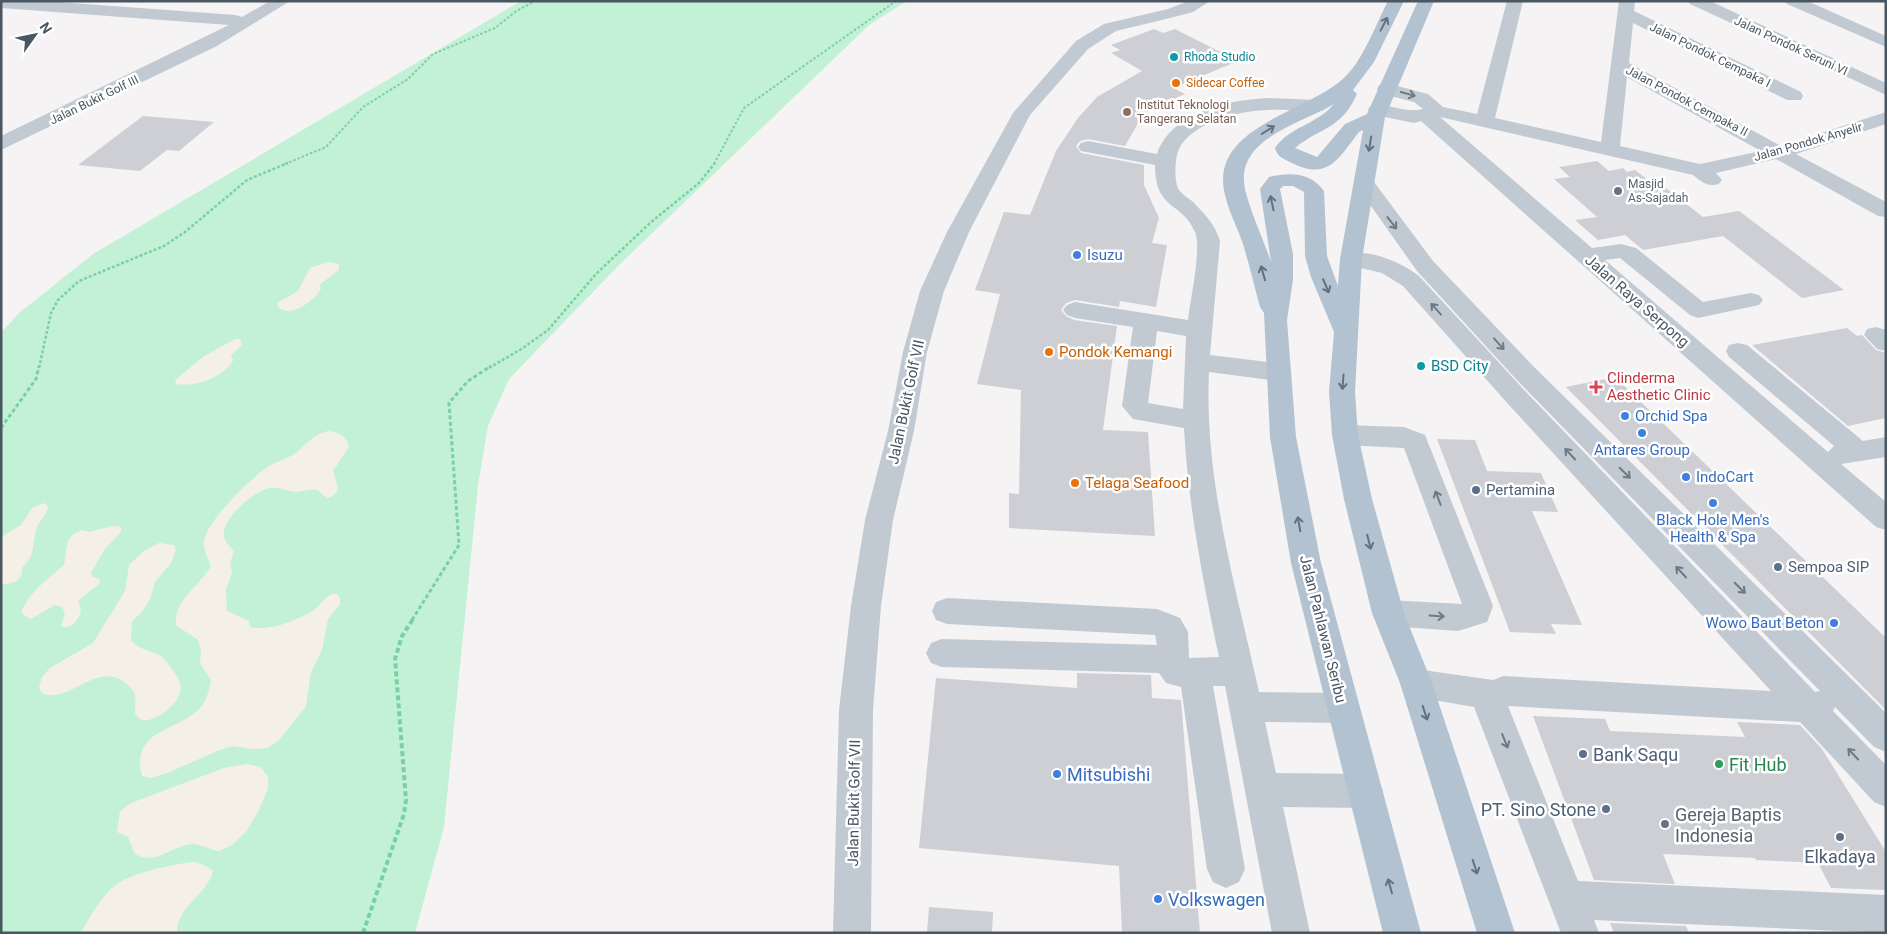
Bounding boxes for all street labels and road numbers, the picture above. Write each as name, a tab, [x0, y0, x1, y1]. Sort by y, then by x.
street label: Jalan Pondok Seruni VI	[1732, 14, 1850, 78]
street label: Jalan Pondok Cempaka I	[1647, 20, 1773, 90]
street label: Jalan Pondok Cempaka II	[1624, 63, 1750, 139]
street label: Jalan Bukit Golf III	[47, 72, 141, 128]
street label: Jalan Pondok Anyelir	[1752, 120, 1864, 164]
street label: Jalan Raya Serpong	[1581, 251, 1693, 351]
street label: Jalan Bukit Golf VII	[884, 338, 928, 466]
street label: Jalan Pahlawan Seribu	[1296, 553, 1350, 705]
street label: Jalan Bukit Golf VII	[844, 739, 864, 867]

